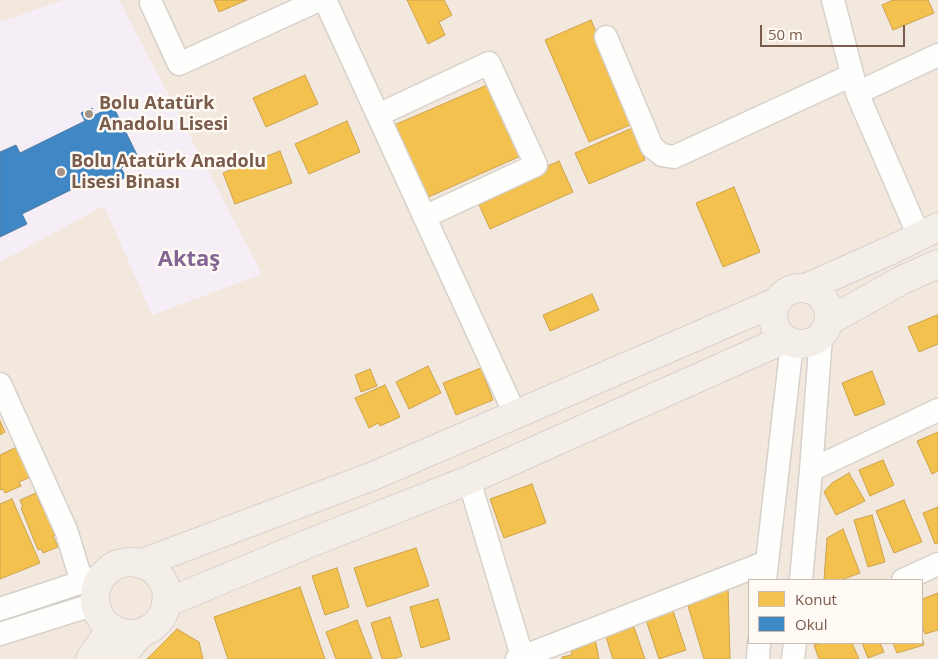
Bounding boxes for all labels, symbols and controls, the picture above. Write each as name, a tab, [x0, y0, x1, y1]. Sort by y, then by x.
scale bar	[763, 15, 908, 47]
text: 50 m	[768, 24, 803, 44]
place label: Bolu Atatürk Anadolu Lisesi	[99, 93, 228, 136]
marker: Bolu Atatürk Anadolu Lisesi	[83, 108, 95, 120]
place label: Bolu Atatürk Anadolu Lisesi Binası	[71, 151, 266, 193]
marker: Bolu Atatürk Anadolu Lisesi Binası	[55, 166, 67, 178]
district label: Aktaş	[158, 247, 220, 273]
legend	[748, 579, 923, 644]
text: Konut	[795, 589, 837, 609]
text: Okul	[795, 614, 828, 634]

